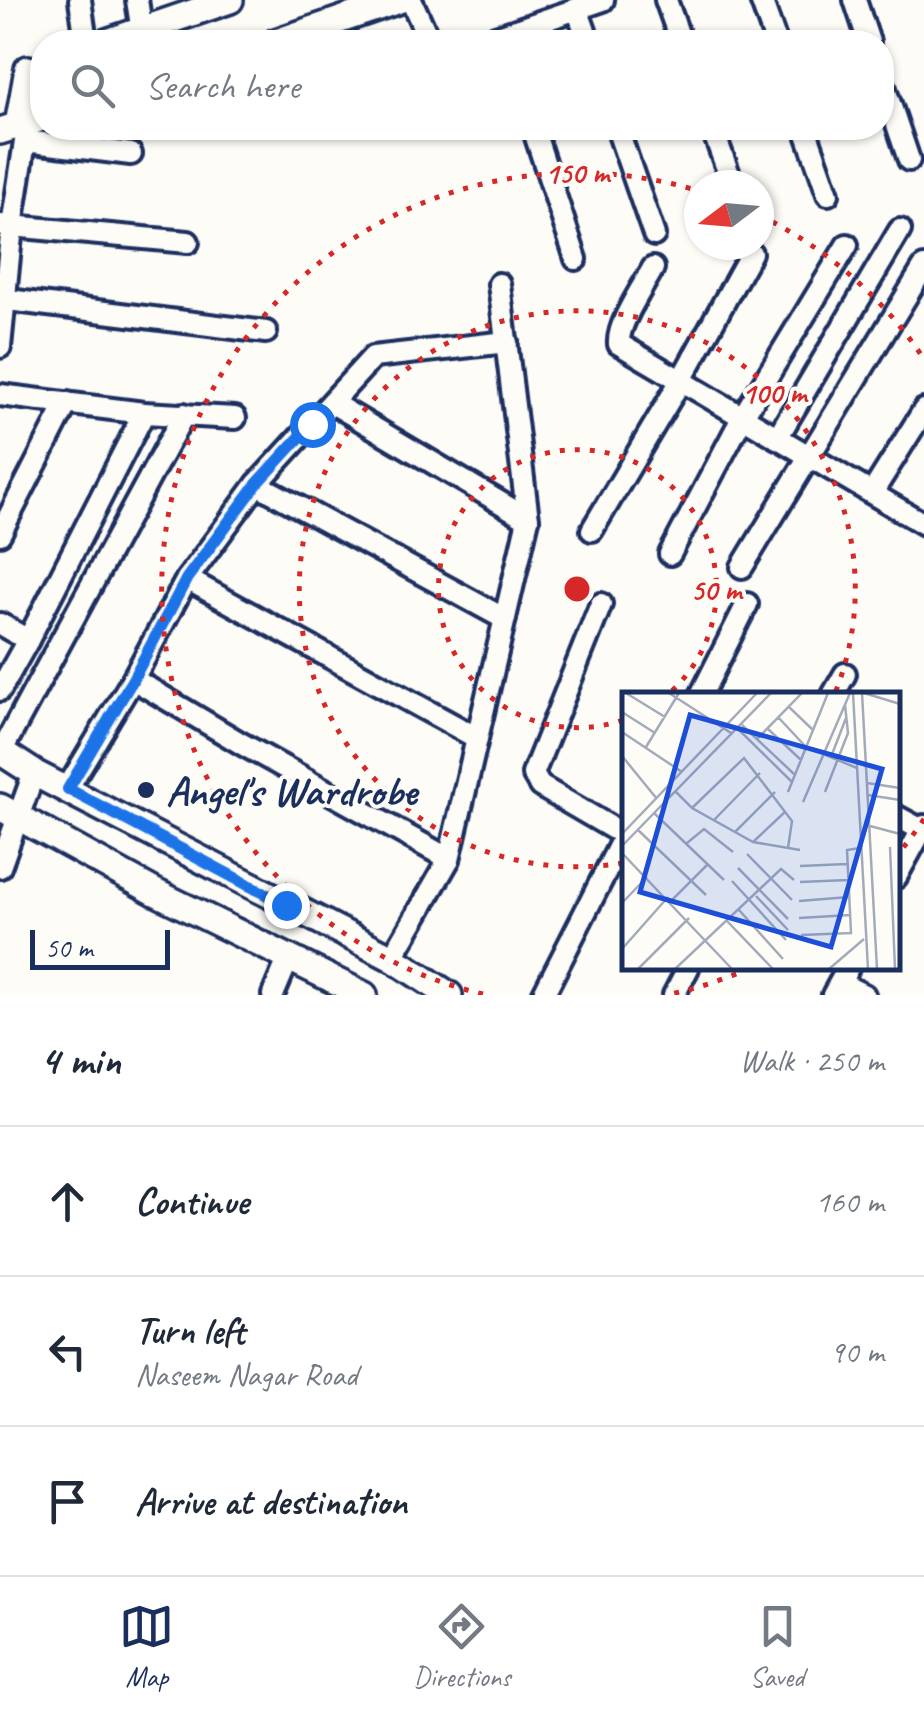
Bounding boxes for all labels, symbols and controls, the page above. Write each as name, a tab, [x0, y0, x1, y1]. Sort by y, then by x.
search box	[30, 30, 894, 140]
icon: search	[65, 58, 120, 113]
text: Search here	[145, 62, 300, 109]
text: 150 m	[545, 154, 612, 192]
north arrow	[684, 170, 774, 260]
text: 100 m	[742, 374, 809, 412]
route start	[290, 402, 336, 448]
centre of rings	[559, 571, 595, 607]
text: 50 m	[691, 571, 744, 609]
inset map	[622, 692, 899, 970]
place label: Angel's Wardrobe	[166, 765, 420, 818]
marker: Angel's Wardrobe	[135, 779, 157, 801]
route end	[264, 883, 310, 929]
scale bar	[30, 925, 170, 970]
text: 50 m	[45, 930, 93, 965]
text: 4 min	[40, 1034, 120, 1087]
text: Walk · 250 m	[740, 1040, 884, 1081]
icon: ahead	[40, 1174, 95, 1229]
text: Continue	[135, 1178, 249, 1225]
text: 160 m	[815, 1181, 884, 1222]
text: Turn left	[135, 1307, 245, 1354]
icon: left	[40, 1324, 95, 1379]
text: 90 m	[830, 1331, 884, 1372]
text: Naseem Nagar Road	[135, 1354, 358, 1395]
icon: arrive	[40, 1474, 95, 1529]
text: Arrive at destination	[135, 1478, 407, 1525]
tab: Map	[119, 1599, 174, 1694]
tab: Directions	[413, 1599, 511, 1694]
tab: Saved	[750, 1599, 805, 1694]

